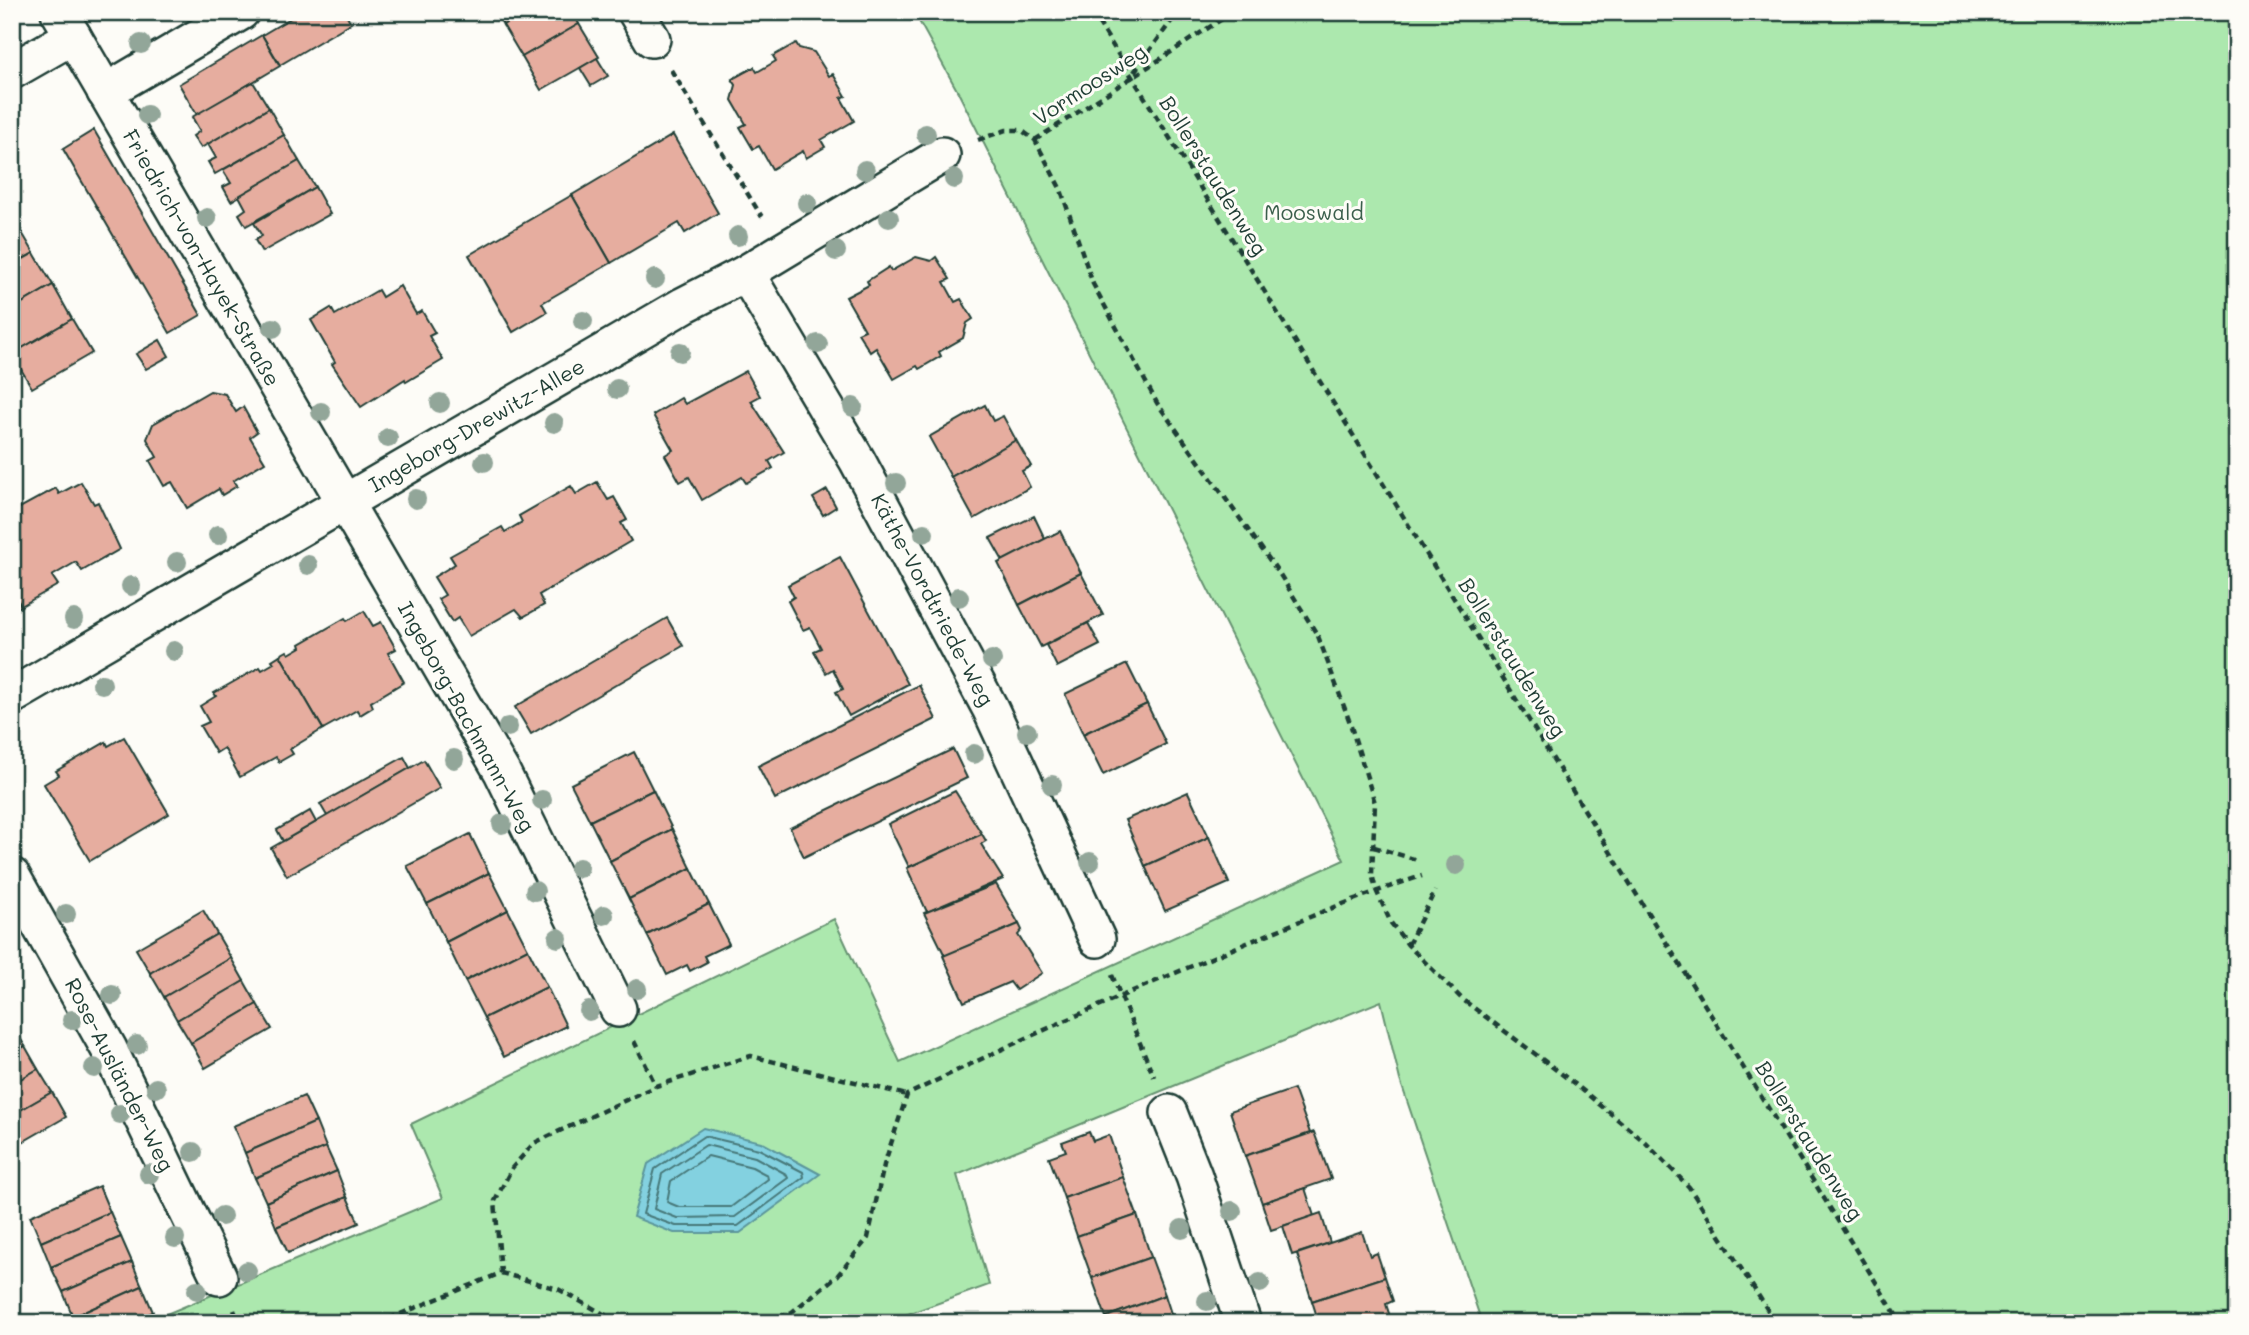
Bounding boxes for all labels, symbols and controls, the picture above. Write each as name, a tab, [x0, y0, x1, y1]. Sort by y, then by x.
street label: Vormoosweg	[1027, 37, 1151, 130]
street label: Bollerstaudenweg	[1154, 90, 1274, 260]
street label: Friedrich-von-Hayek-Straße	[118, 124, 287, 391]
park label: Mooswald	[1264, 198, 1364, 225]
street label: Ingeborg-Drewitz-Allee	[363, 352, 589, 498]
street label: Käthe-Vordtriede-Weg	[866, 489, 1001, 710]
street label: Bollerstaudenweg	[1453, 572, 1573, 742]
street label: Ingeborg-Bachmann-Weg	[393, 596, 542, 836]
street label: Rose-Ausländer-Weg	[60, 973, 181, 1176]
street label: Bollerstaudenweg	[1750, 1055, 1870, 1225]

